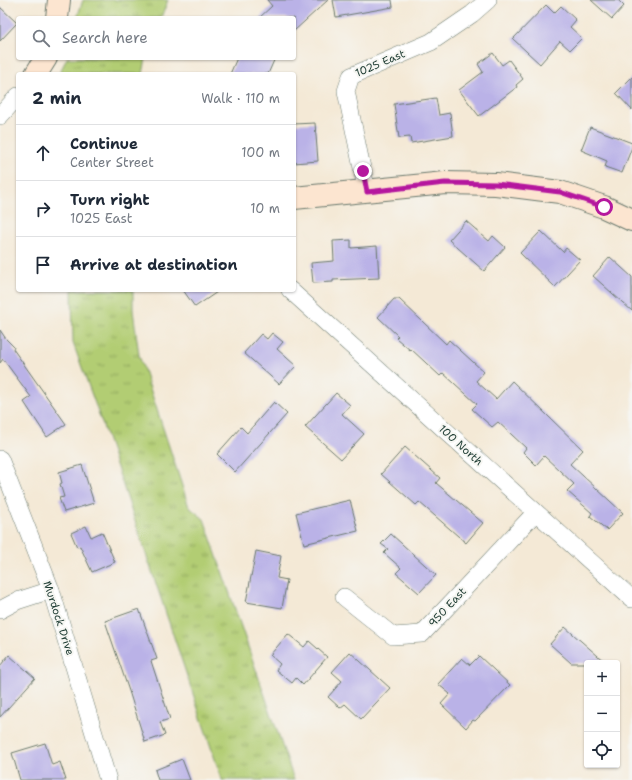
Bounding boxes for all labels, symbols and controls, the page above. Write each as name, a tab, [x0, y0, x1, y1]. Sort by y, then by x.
search box	[16, 16, 296, 60]
icon: search	[30, 27, 52, 49]
text: Search here	[62, 28, 148, 48]
street label: 1025 East	[353, 46, 408, 81]
text: 2 min	[32, 87, 82, 109]
text: Walk · 110 m	[201, 90, 280, 107]
text: Continue	[70, 134, 138, 154]
icon: ahead	[32, 142, 54, 164]
text: 100 m	[241, 144, 280, 161]
text: Center Street	[70, 154, 154, 171]
route end	[354, 162, 372, 180]
text: Turn right	[70, 190, 150, 210]
icon: right	[32, 198, 54, 220]
route start	[595, 198, 613, 216]
text: 10 m	[250, 200, 280, 217]
text: 1025 East	[70, 210, 132, 227]
icon: arrive	[32, 254, 54, 276]
text: Arrive at destination	[70, 255, 238, 275]
street label: 100 North	[435, 422, 486, 469]
street label: Murdock Drive	[39, 579, 78, 657]
street label: 950 East	[425, 584, 470, 630]
map controls	[584, 660, 620, 768]
button: +	[584, 660, 620, 696]
button: −	[584, 696, 620, 732]
button: locate	[584, 732, 620, 768]

